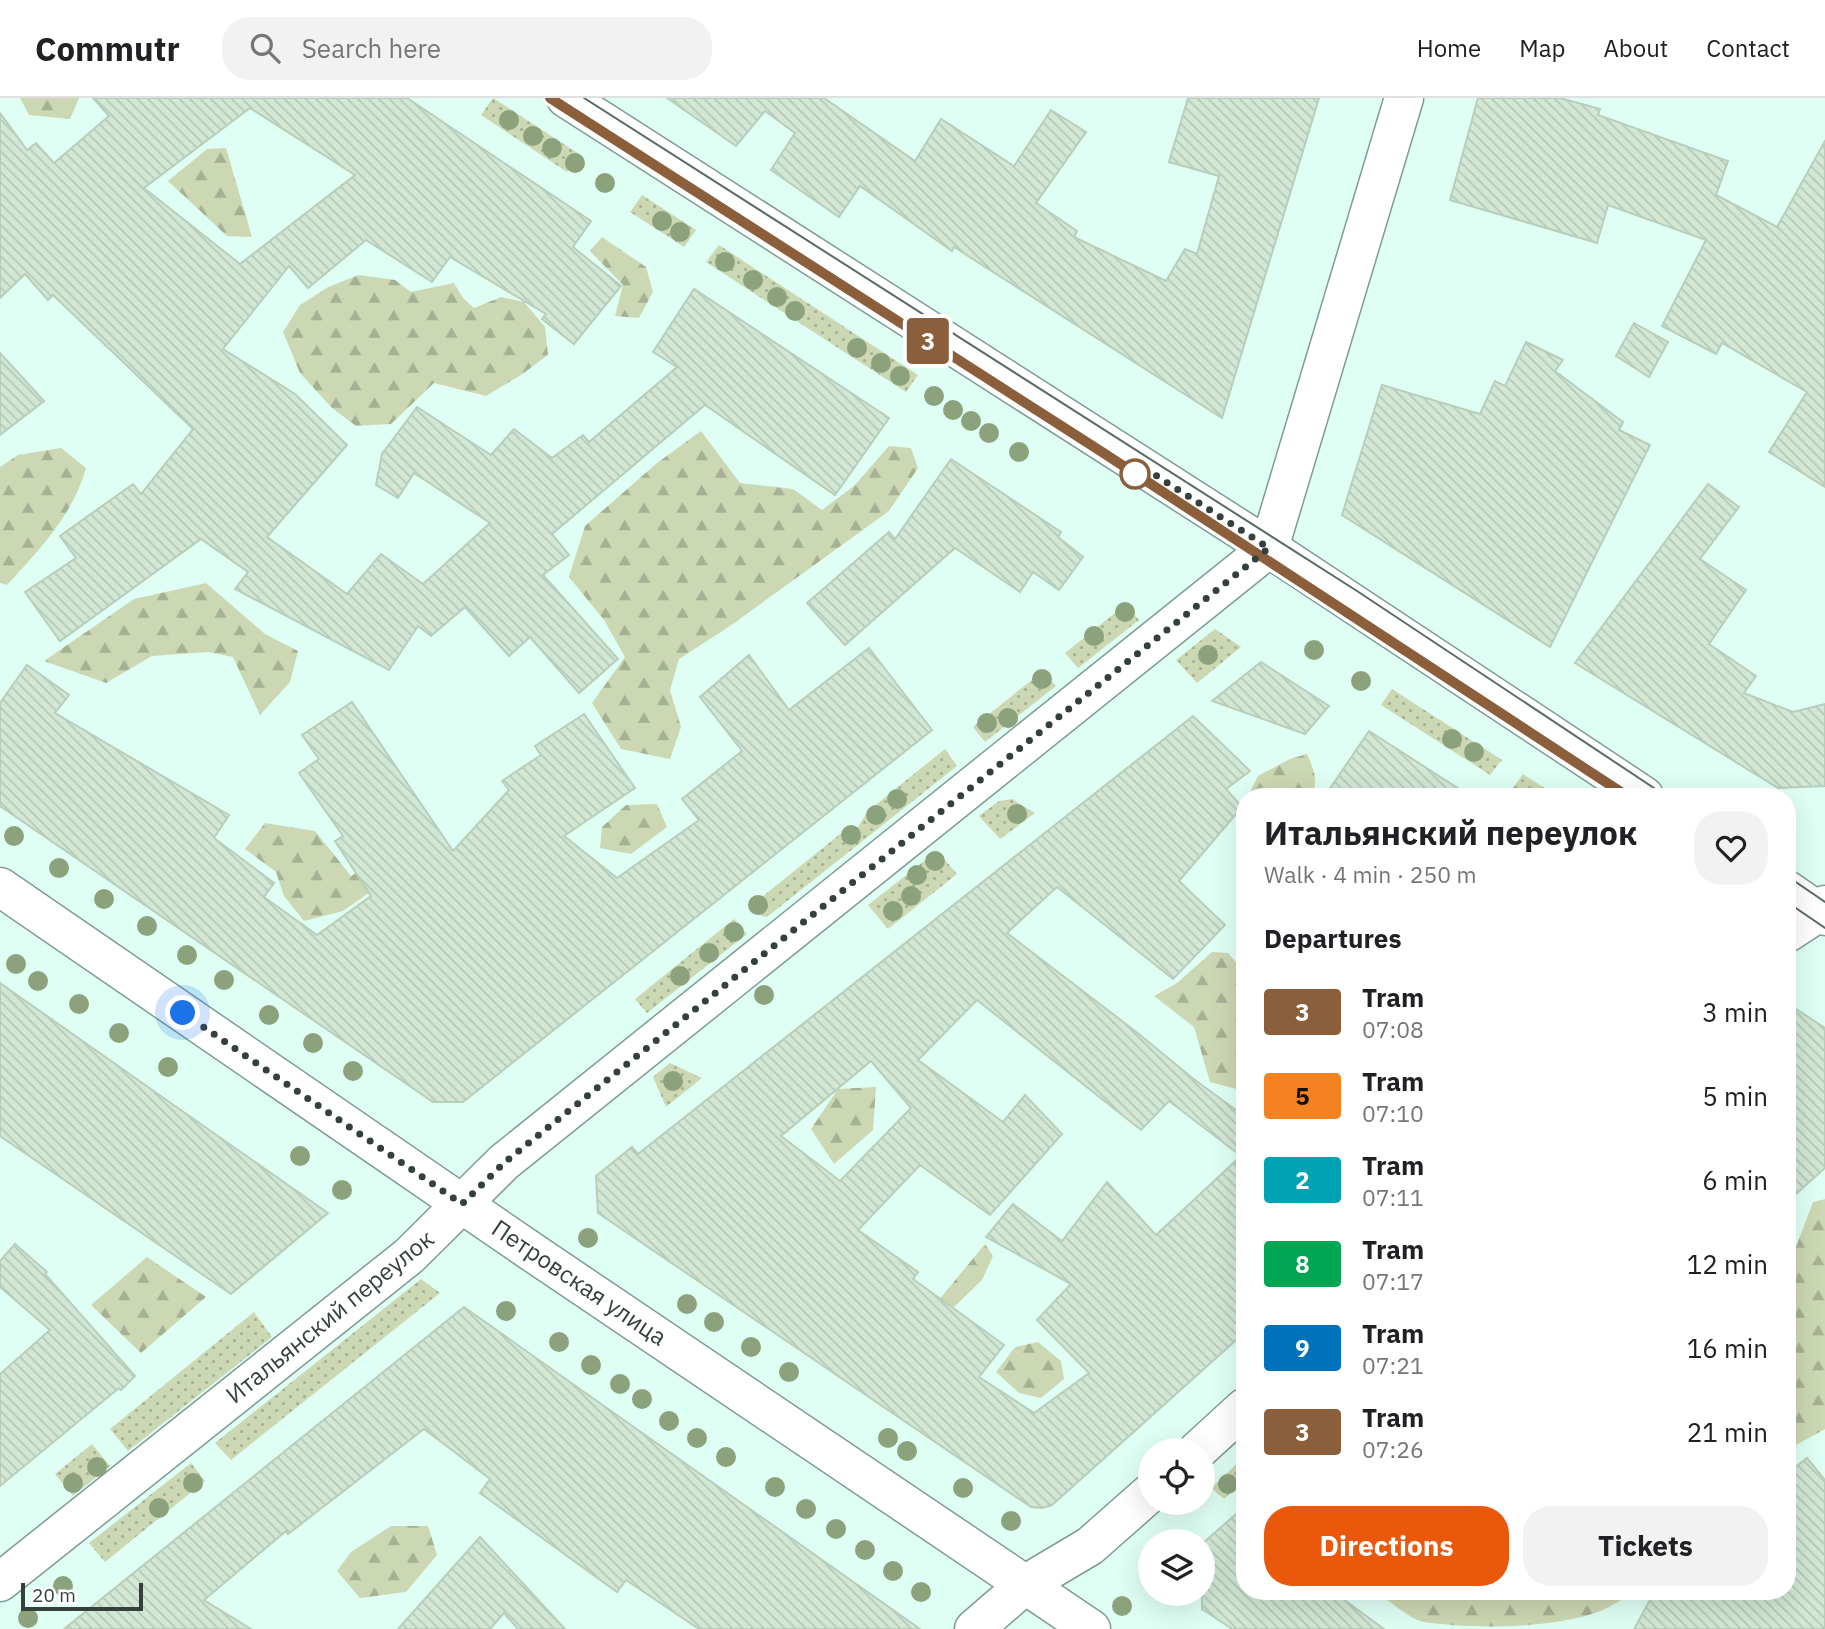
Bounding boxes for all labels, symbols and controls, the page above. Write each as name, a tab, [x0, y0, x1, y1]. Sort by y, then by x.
search box	[222, 17, 712, 80]
text: Commutr	[35, 27, 180, 70]
icon: search	[246, 29, 284, 67]
text: Search here	[302, 31, 441, 65]
text: Home	[1417, 32, 1481, 64]
text: Map	[1519, 32, 1565, 64]
text: About	[1603, 32, 1668, 64]
text: Contact	[1706, 32, 1790, 64]
line badge: 3	[905, 318, 951, 364]
text: 3	[921, 325, 935, 357]
unlabelled marker	[1120, 459, 1150, 489]
text: Итальянский переулок	[1264, 811, 1637, 854]
button: heart	[1694, 811, 1768, 885]
text: Walk · 4 min · 250 m	[1264, 859, 1477, 889]
text: Departures	[1264, 921, 1402, 955]
text: Tram	[1362, 980, 1424, 1014]
your location	[165, 995, 200, 1030]
text: 3 min	[1702, 995, 1768, 1029]
text: 3	[1295, 996, 1310, 1028]
text: 07:08	[1362, 1014, 1424, 1044]
text: Tram	[1362, 1064, 1424, 1098]
text: 5 min	[1702, 1079, 1768, 1113]
text: 5	[1295, 1080, 1310, 1112]
text: 07:10	[1362, 1098, 1424, 1128]
text: Tram	[1362, 1148, 1424, 1182]
text: 6 min	[1702, 1163, 1768, 1197]
text: 2	[1295, 1164, 1310, 1196]
text: 07:11	[1362, 1182, 1424, 1212]
street label: Петровская улица	[486, 1212, 673, 1353]
street label: Итальянский переулок	[219, 1222, 440, 1410]
text: Tram	[1362, 1232, 1424, 1266]
text: 12 min	[1687, 1247, 1768, 1281]
text: 8	[1295, 1248, 1310, 1280]
text: 07:17	[1362, 1266, 1424, 1296]
text: Tram	[1362, 1316, 1424, 1350]
text: 16 min	[1687, 1331, 1768, 1365]
text: 9	[1295, 1332, 1310, 1364]
text: 07:21	[1362, 1350, 1424, 1380]
text: Tram	[1362, 1400, 1424, 1434]
text: 21 min	[1687, 1415, 1768, 1449]
text: 3	[1295, 1416, 1310, 1448]
text: 07:26	[1362, 1434, 1424, 1464]
map controls	[1138, 1438, 1215, 1606]
button: locate	[1138, 1438, 1215, 1515]
button: Directions	[1264, 1506, 1509, 1586]
button: Tickets	[1523, 1506, 1768, 1586]
button: layers	[1138, 1529, 1215, 1606]
scale bar	[21, 1580, 144, 1612]
text: 20 m	[32, 1583, 76, 1607]

